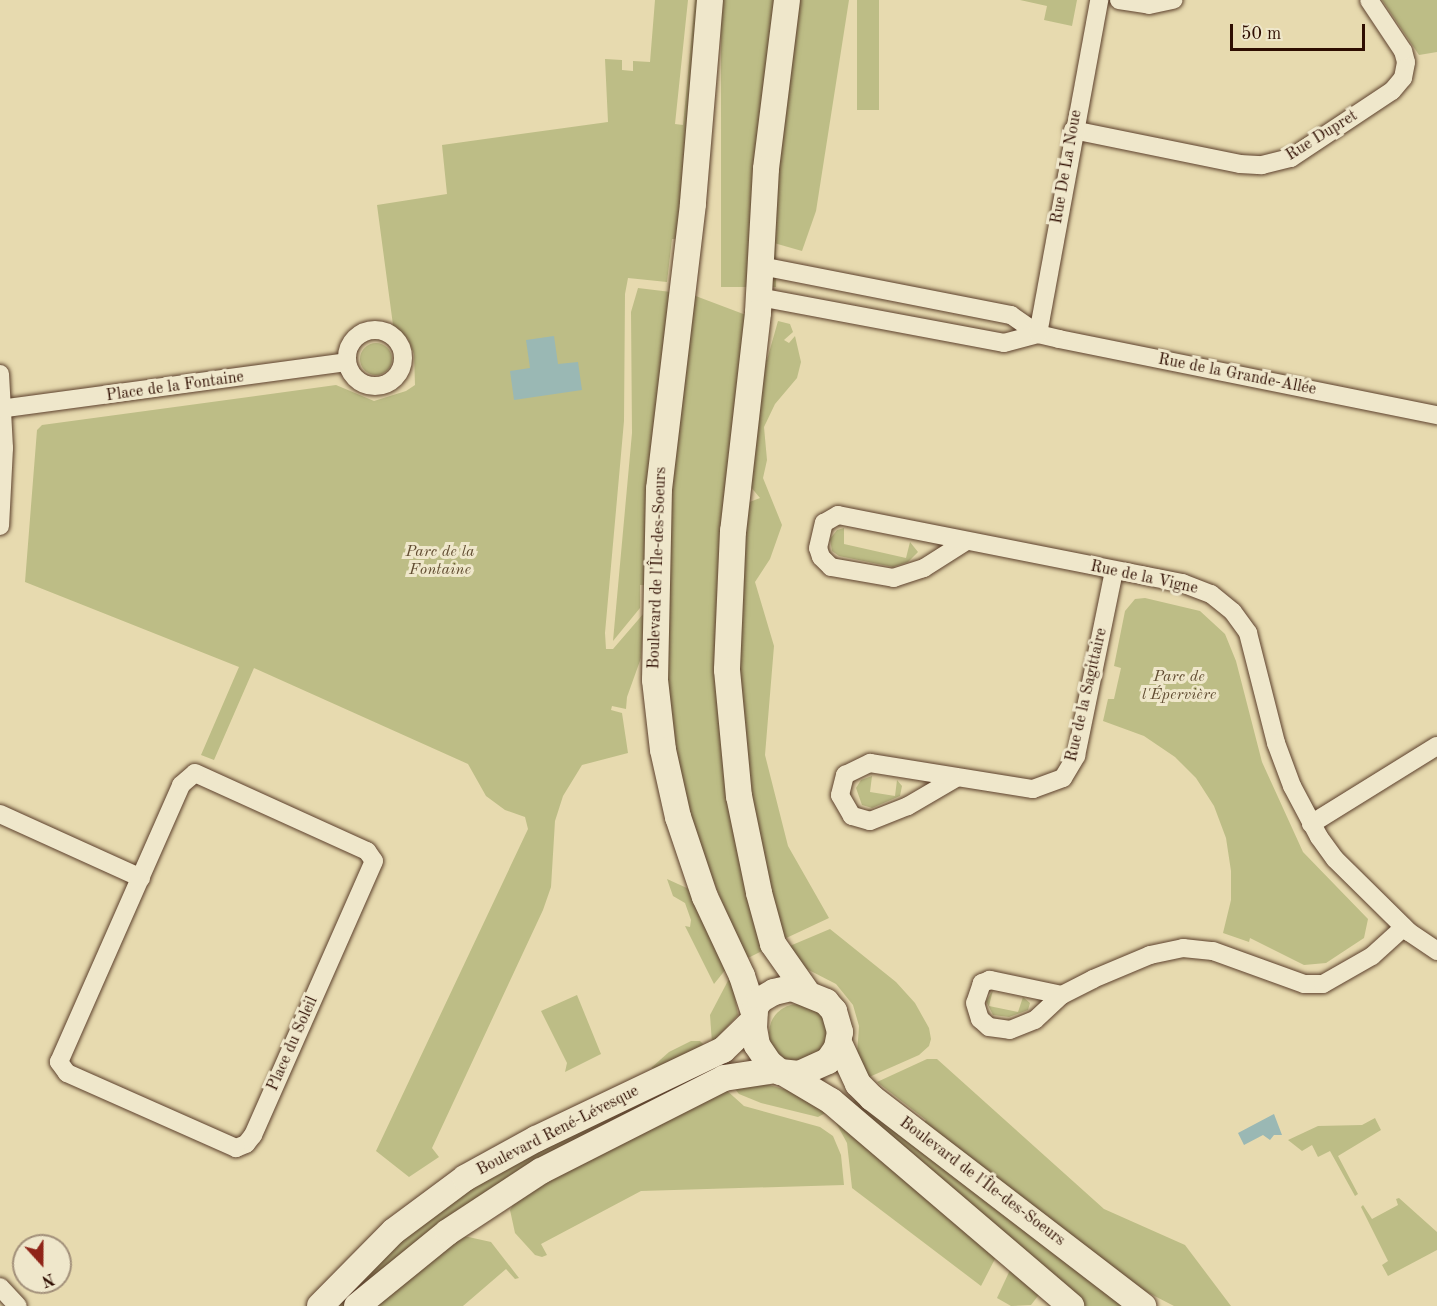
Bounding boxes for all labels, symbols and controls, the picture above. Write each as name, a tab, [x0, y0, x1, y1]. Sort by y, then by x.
scale bar	[1233, 12, 1368, 50]
text: 50 m	[1241, 25, 1281, 43]
street label: Rue Dupret	[1283, 106, 1361, 166]
street label: Rue De La Noue	[1048, 108, 1086, 226]
street label: Rue de la Grande-Allée	[1156, 350, 1318, 400]
street label: Place de la Fontaine	[105, 368, 245, 406]
street label: Boulevard de l'Île-des-Soeurs	[645, 466, 671, 670]
park label: Parc de la Fontaine	[405, 542, 475, 580]
street label: Rue de la Vigne	[1089, 557, 1199, 599]
street label: Rue de la Sagittaire	[1062, 626, 1112, 764]
park label: Parc de l'Épervière	[1142, 667, 1216, 705]
street label: Place du Soleil	[264, 994, 322, 1094]
street label: Boulevard René-Lévesque	[474, 1082, 642, 1180]
street label: Boulevard de l'Île-des-Soeurs	[895, 1113, 1069, 1251]
north arrow	[12, 1234, 72, 1294]
text: N	[39, 1269, 56, 1289]

